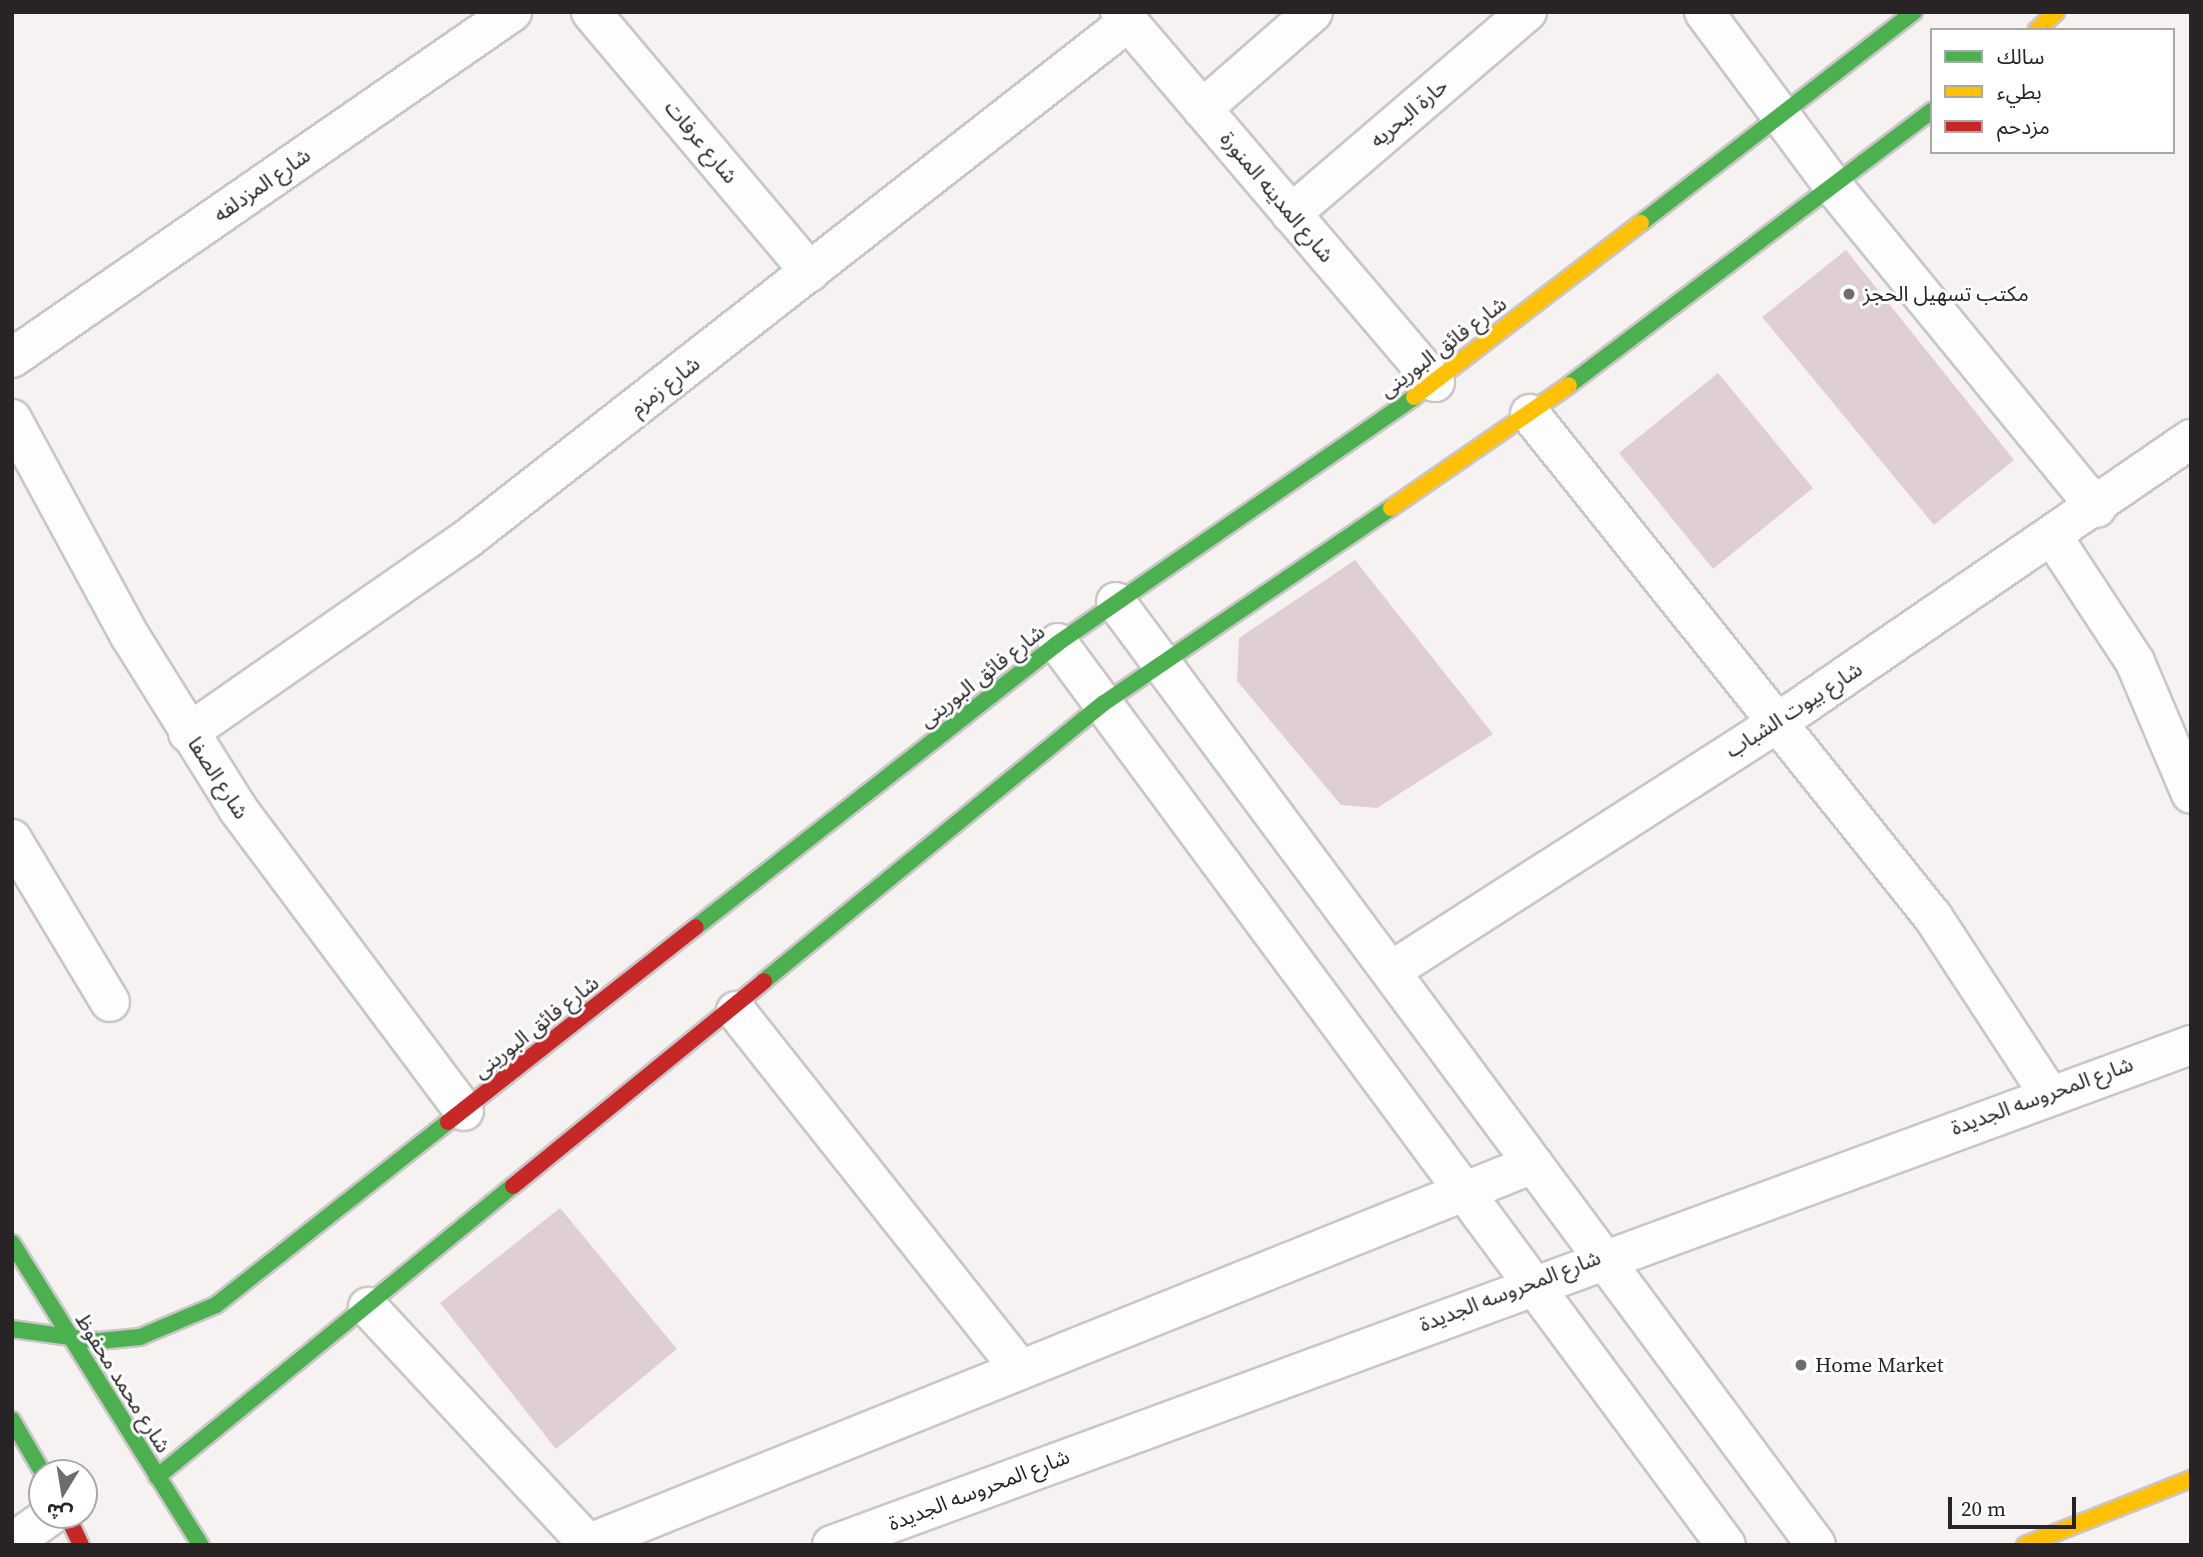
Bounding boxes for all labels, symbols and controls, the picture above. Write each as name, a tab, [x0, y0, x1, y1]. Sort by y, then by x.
legend	[1930, 28, 2175, 154]
text: سالك	[1997, 42, 2044, 71]
street label: حارة البحريه	[1365, 73, 1453, 153]
text: بطيء	[1997, 77, 2042, 106]
street label: شارع عرفات	[659, 95, 743, 189]
text: مزدحم	[1997, 112, 2050, 141]
street label: شارع المدينه المنورة	[1215, 126, 1339, 268]
street label: شارع المزدلفه	[209, 143, 315, 227]
place label: مكتب تسهيل الحجز	[1863, 281, 2029, 307]
marker: مكتب تسهيل الحجز	[1841, 286, 1857, 302]
street label: شارع فائق البورينى	[1375, 291, 1511, 403]
street label: شارع زمزم	[625, 351, 705, 421]
street label: شارع فائق البورينى	[914, 619, 1050, 733]
street label: شارع بيوت الشباب	[1721, 657, 1867, 763]
street label: شارع الصفا	[182, 732, 254, 824]
street label: شارع فائق البورينى	[468, 970, 604, 1084]
street label: شارع المحروسه الجديدة	[1947, 1051, 2137, 1141]
street label: شارع المحروسه الجديدة	[1416, 1245, 1604, 1337]
street label: شارع محمد محفوظ	[70, 1309, 176, 1457]
place label: Home Market	[1815, 1352, 1944, 1378]
marker: Home Market	[1793, 1357, 1809, 1373]
street label: شارع المحروسه الجديدة	[885, 1444, 1073, 1536]
north arrow	[28, 1459, 98, 1529]
scale bar	[1951, 1484, 2079, 1528]
text: 20 m	[1961, 1494, 2006, 1523]
text: ش	[44, 1497, 75, 1528]

